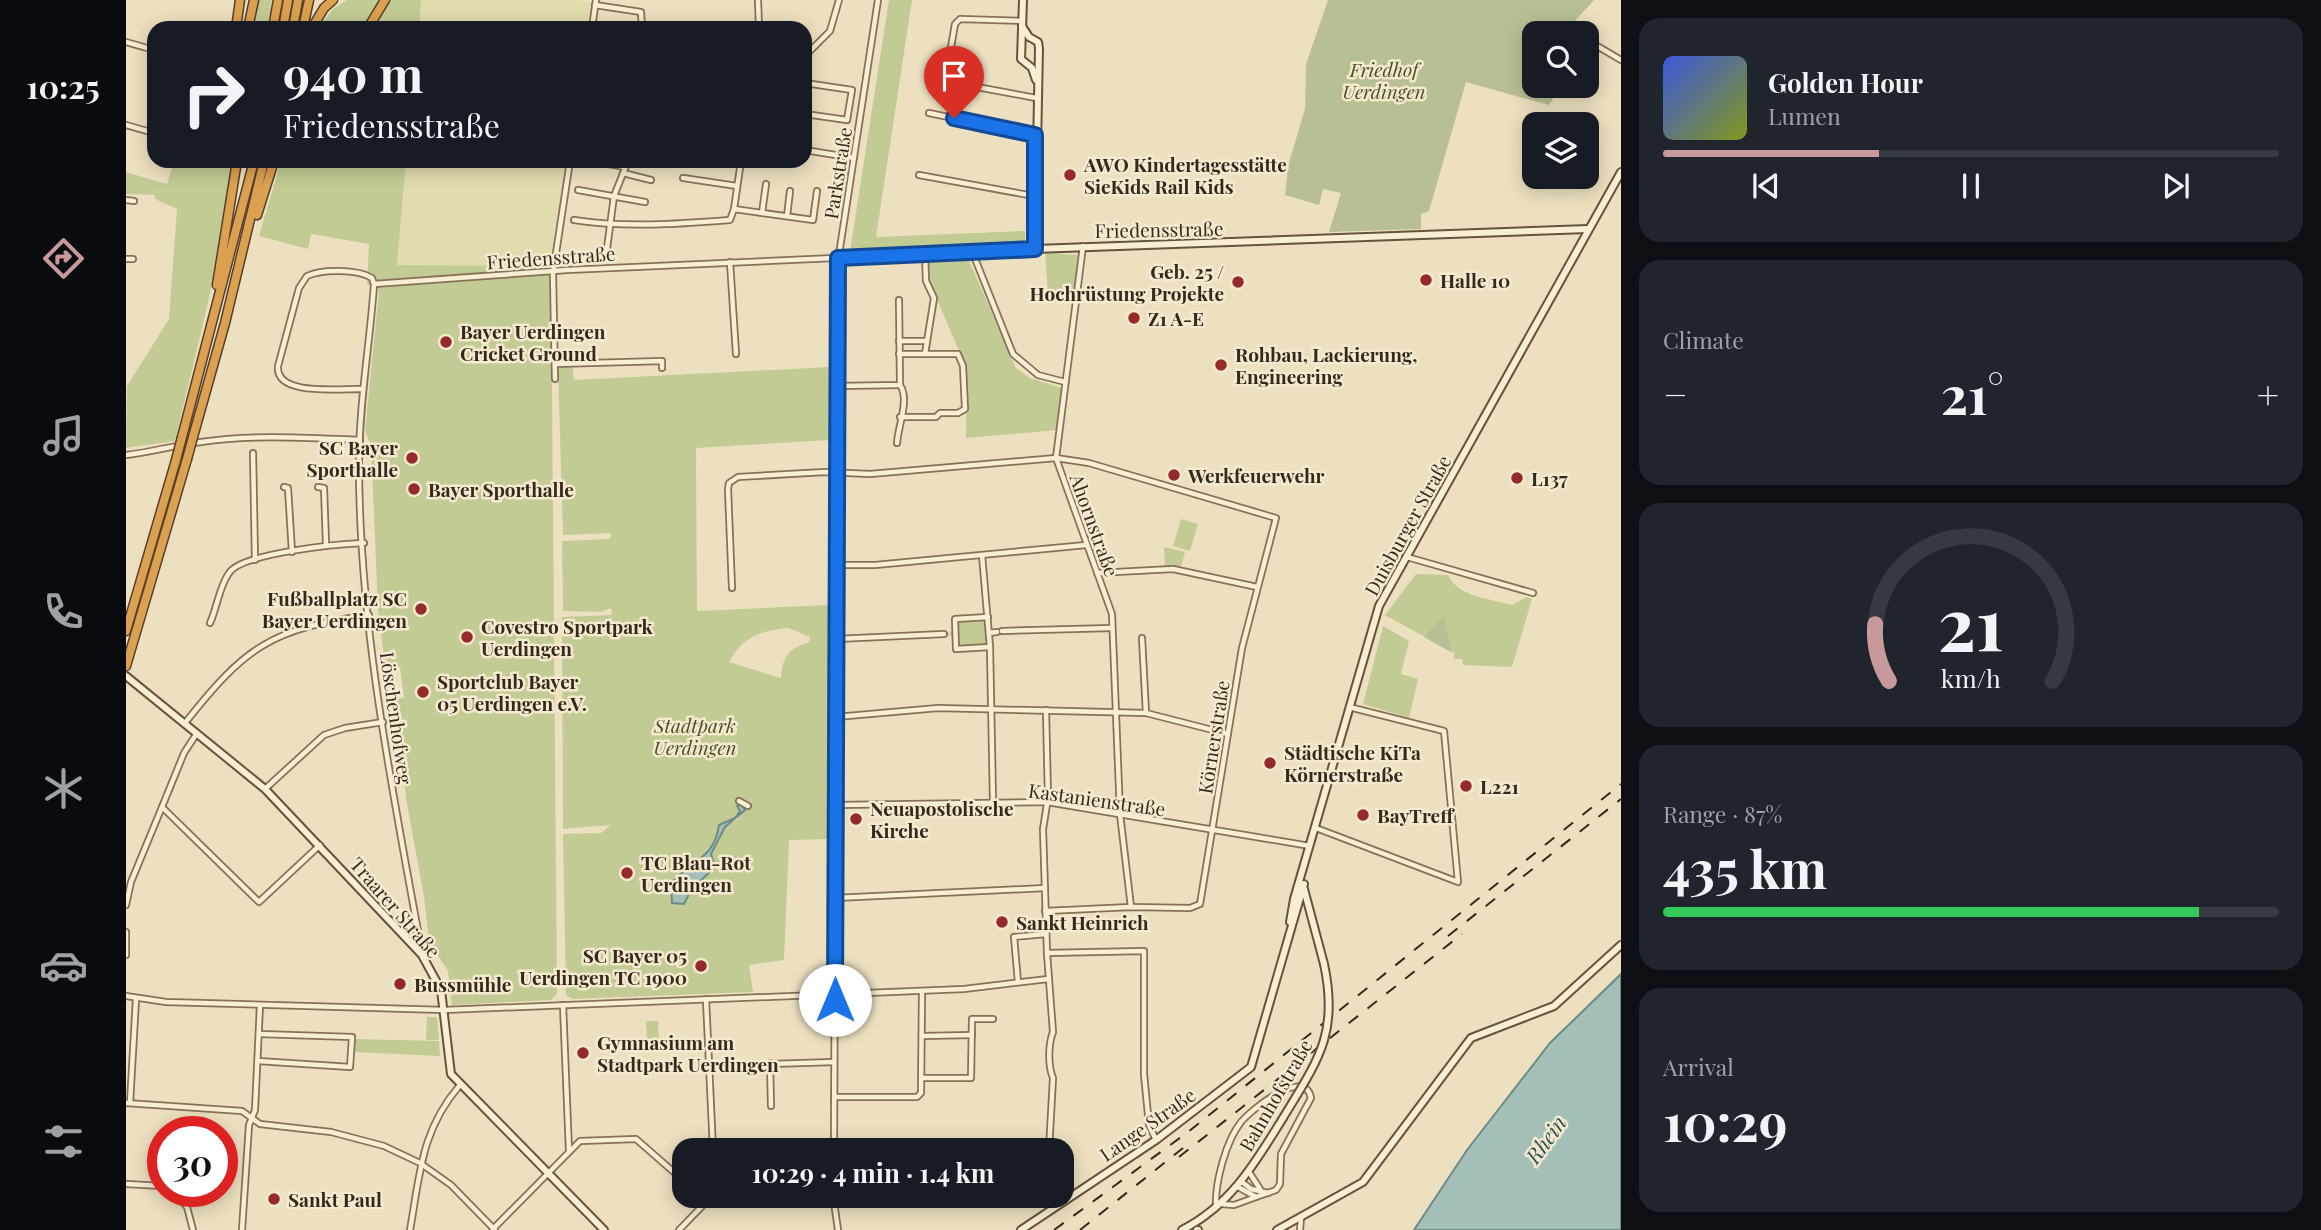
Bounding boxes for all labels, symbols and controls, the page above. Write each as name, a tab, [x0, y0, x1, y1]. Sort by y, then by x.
map controls	[1522, 21, 1599, 189]
button: search	[1522, 21, 1599, 98]
text: 940 m	[283, 40, 423, 105]
pin	[924, 46, 984, 118]
icon: right	[168, 49, 259, 140]
park label: Friedhof Uerdingen	[1342, 56, 1426, 104]
icon: arrive	[935, 57, 973, 95]
text: 10:25	[26, 64, 100, 107]
text: Golden Hour	[1768, 65, 1923, 100]
text: Lumen	[1768, 100, 1841, 131]
text: Friedensstraße	[283, 103, 500, 146]
button: layers	[1522, 112, 1599, 189]
street label: Parkstraße	[817, 125, 857, 221]
place label: AWO Kindertagesstätte SieKids Rail Kids	[1083, 151, 1287, 199]
marker: AWO Kindertagesstätte SieKids Rail Kids	[1062, 167, 1078, 183]
icon: previous	[1747, 167, 1785, 205]
icon: pause	[1952, 167, 1990, 205]
icon: next	[2157, 167, 2195, 205]
street label: Friedensstraße	[1094, 215, 1224, 243]
icon: directions	[39, 234, 88, 283]
street label: Friedensstraße	[486, 240, 616, 274]
place label: Geb. 25 / Hochrüstung Projekte	[1030, 258, 1224, 306]
place label: Halle 10	[1440, 267, 1510, 293]
marker: Halle 10	[1418, 272, 1434, 288]
marker: Geb. 25 / Hochrüstung Projekte	[1230, 274, 1246, 290]
place label: Z1 A-E	[1148, 305, 1204, 331]
marker: Z1 A-E	[1126, 310, 1142, 326]
place label: Bayer Uerdingen Cricket Ground	[460, 318, 606, 366]
text: Climate	[1663, 324, 1744, 355]
marker: Bayer Uerdingen Cricket Ground	[438, 334, 454, 350]
place label: Rohbau, Lackierung, Engineering	[1235, 341, 1417, 389]
marker: Rohbau, Lackierung, Engineering	[1213, 357, 1229, 373]
text: 21°	[1941, 359, 2004, 428]
text: −	[1663, 368, 1688, 419]
text: +	[2257, 368, 2279, 419]
icon: music	[39, 411, 88, 460]
place label: SC Bayer Sporthalle	[306, 434, 398, 482]
marker: SC Bayer Sporthalle	[404, 450, 420, 466]
street label: Duisburger Straße	[1358, 450, 1456, 600]
place label: Werkfeuerwehr	[1187, 462, 1325, 488]
place label: L137	[1531, 465, 1568, 491]
marker: Werkfeuerwehr	[1166, 467, 1182, 483]
street label: Ahornstraße	[1064, 469, 1126, 580]
marker: L137	[1509, 470, 1525, 486]
place label: Bayer Sporthalle	[428, 476, 574, 502]
marker: Bayer Sporthalle	[406, 481, 422, 497]
text: 21	[1938, 572, 2004, 669]
place label: Fußballplatz SC Bayer Uerdingen	[262, 585, 407, 633]
icon: phone	[39, 587, 88, 636]
marker: Fußballplatz SC Bayer Uerdingen	[413, 601, 429, 617]
place label: Covestro Sportpark Uerdingen	[481, 613, 653, 661]
marker: Covestro Sportpark Uerdingen	[459, 629, 475, 645]
street label: Löschenhofweg	[375, 650, 419, 786]
text: km/h	[1941, 661, 2001, 694]
place label: Sportclub Bayer 05 Uerdingen e.V.	[437, 668, 587, 716]
street label: Körnerstraße	[1191, 678, 1235, 796]
marker: Sportclub Bayer 05 Uerdingen e.V.	[415, 684, 431, 700]
park label: Stadtpark Uerdingen	[653, 712, 737, 760]
place label: Städtische KiTa Körnerstraße	[1284, 739, 1421, 787]
marker: Städtische KiTa Körnerstraße	[1262, 755, 1278, 771]
icon: climate	[39, 764, 88, 813]
place label: L221	[1480, 773, 1519, 799]
street label: Kastanienstraße	[1027, 777, 1167, 821]
marker: L221	[1458, 778, 1474, 794]
place label: Neuapostolische Kirche	[870, 795, 1014, 843]
text: Range · 87%	[1663, 798, 1782, 829]
place label: BayTreff	[1377, 802, 1455, 828]
marker: BayTreff	[1355, 807, 1371, 823]
marker: Neuapostolische Kirche	[848, 811, 864, 827]
text: 435 km	[1663, 833, 1827, 902]
place label: TC Blau-Rot Uerdingen	[641, 849, 751, 897]
street label: Traarer Straße	[345, 851, 447, 963]
marker: TC Blau-Rot Uerdingen	[619, 865, 635, 881]
place label: Sankt Heinrich	[1016, 909, 1149, 935]
marker: Sankt Heinrich	[994, 914, 1010, 930]
icon: car	[39, 941, 88, 990]
place label: SC Bayer 05 Uerdingen TC 1900	[519, 942, 687, 990]
marker: SC Bayer 05 Uerdingen TC 1900	[693, 958, 709, 974]
position arrow	[798, 963, 872, 1037]
place label: Bussmühle	[414, 971, 511, 997]
marker: Bussmühle	[392, 976, 408, 992]
place label: Gymnasium am Stadtpark Uerdingen	[597, 1029, 779, 1077]
street label: Bahnhofstraße	[1232, 1034, 1318, 1156]
marker: Gymnasium am Stadtpark Uerdingen	[575, 1045, 591, 1061]
text: Arrival	[1663, 1051, 1734, 1082]
street label: Lange Straße	[1094, 1081, 1200, 1167]
text: 10:29	[1663, 1086, 1788, 1155]
water label: Rhein	[1518, 1109, 1572, 1169]
speed limit sign: 30	[147, 1116, 238, 1207]
icon: filters	[39, 1117, 88, 1166]
text: 10:29 · 4 min · 1.4 km	[752, 1155, 994, 1190]
place label: Sankt Paul	[288, 1186, 382, 1212]
marker: Sankt Paul	[266, 1191, 282, 1207]

